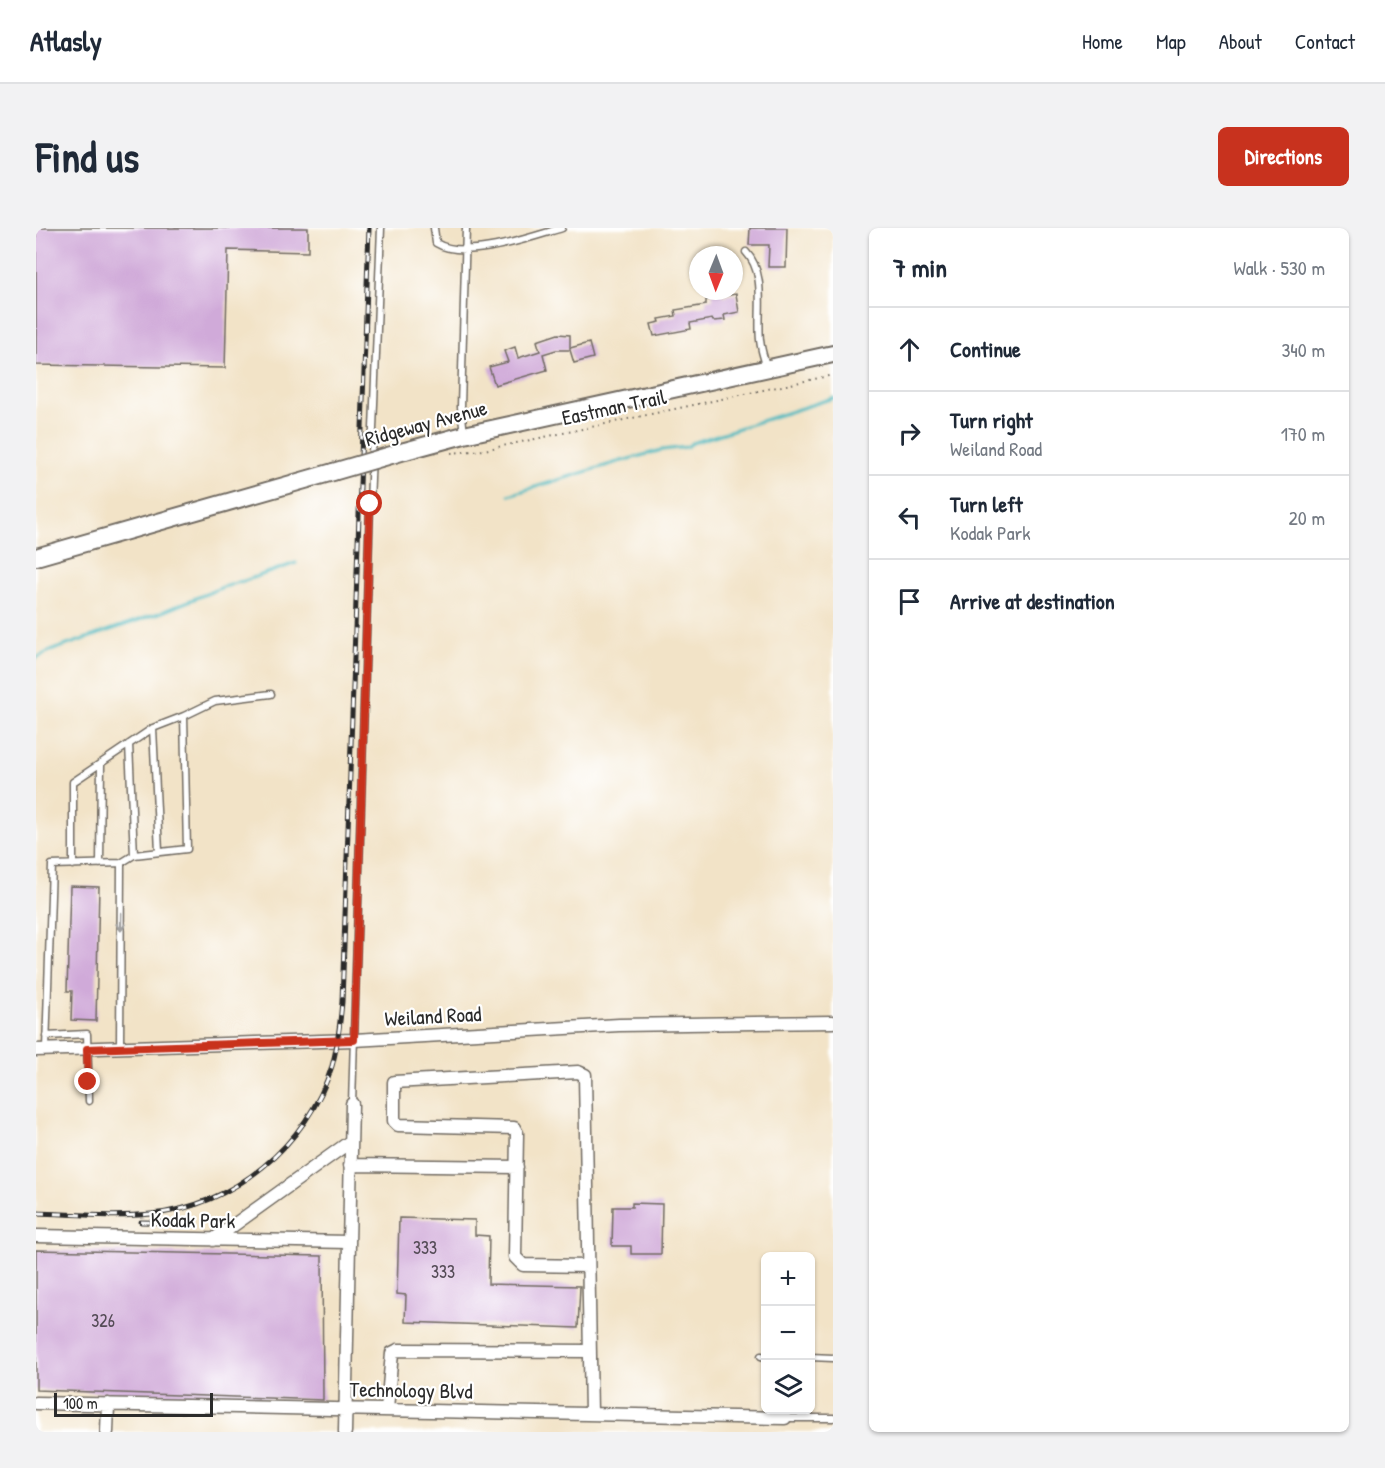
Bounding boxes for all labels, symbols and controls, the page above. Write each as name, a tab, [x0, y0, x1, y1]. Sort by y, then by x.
text: Atlasly	[30, 22, 102, 60]
text: Home	[1082, 27, 1123, 56]
text: Map	[1156, 27, 1186, 56]
text: About	[1219, 27, 1262, 56]
text: Contact	[1295, 27, 1355, 56]
button: Directions	[1218, 127, 1349, 186]
text: Find us	[36, 128, 139, 185]
north arrow	[689, 246, 743, 300]
text: 7 min	[893, 250, 947, 285]
text: Walk · 530 m	[1233, 254, 1325, 281]
icon: ahead	[893, 333, 926, 366]
text: Continue	[950, 334, 1021, 364]
text: 340 m	[1281, 336, 1325, 363]
street label: Eastman Trail	[559, 382, 669, 432]
street label: Ridgeway Avenue	[362, 393, 490, 453]
text: Turn right	[950, 405, 1033, 435]
icon: right	[893, 417, 926, 450]
text: 170 m	[1281, 420, 1325, 447]
text: Weiland Road	[950, 435, 1042, 462]
text: Turn left	[950, 489, 1023, 519]
route start	[356, 490, 382, 516]
icon: left	[893, 501, 926, 534]
text: 20 m	[1288, 504, 1325, 531]
text: Kodak Park	[950, 519, 1031, 546]
icon: arrive	[893, 585, 926, 618]
text: Arrive at destination	[950, 586, 1115, 616]
one-way arrow	[115, 911, 127, 931]
street label: Weiland Road	[384, 999, 482, 1033]
route end	[74, 1068, 100, 1094]
street label: Kodak Park	[150, 1205, 236, 1235]
house number: 333	[413, 1235, 437, 1260]
map controls	[761, 1252, 815, 1414]
button: +	[761, 1252, 815, 1306]
house number: 333	[431, 1259, 455, 1284]
button: −	[761, 1306, 815, 1360]
house number: 326	[91, 1308, 115, 1333]
button: layers	[761, 1360, 815, 1414]
street label: Technology Blvd	[349, 1374, 473, 1406]
scale bar	[54, 1390, 213, 1418]
text: 100 m	[63, 1392, 98, 1414]

